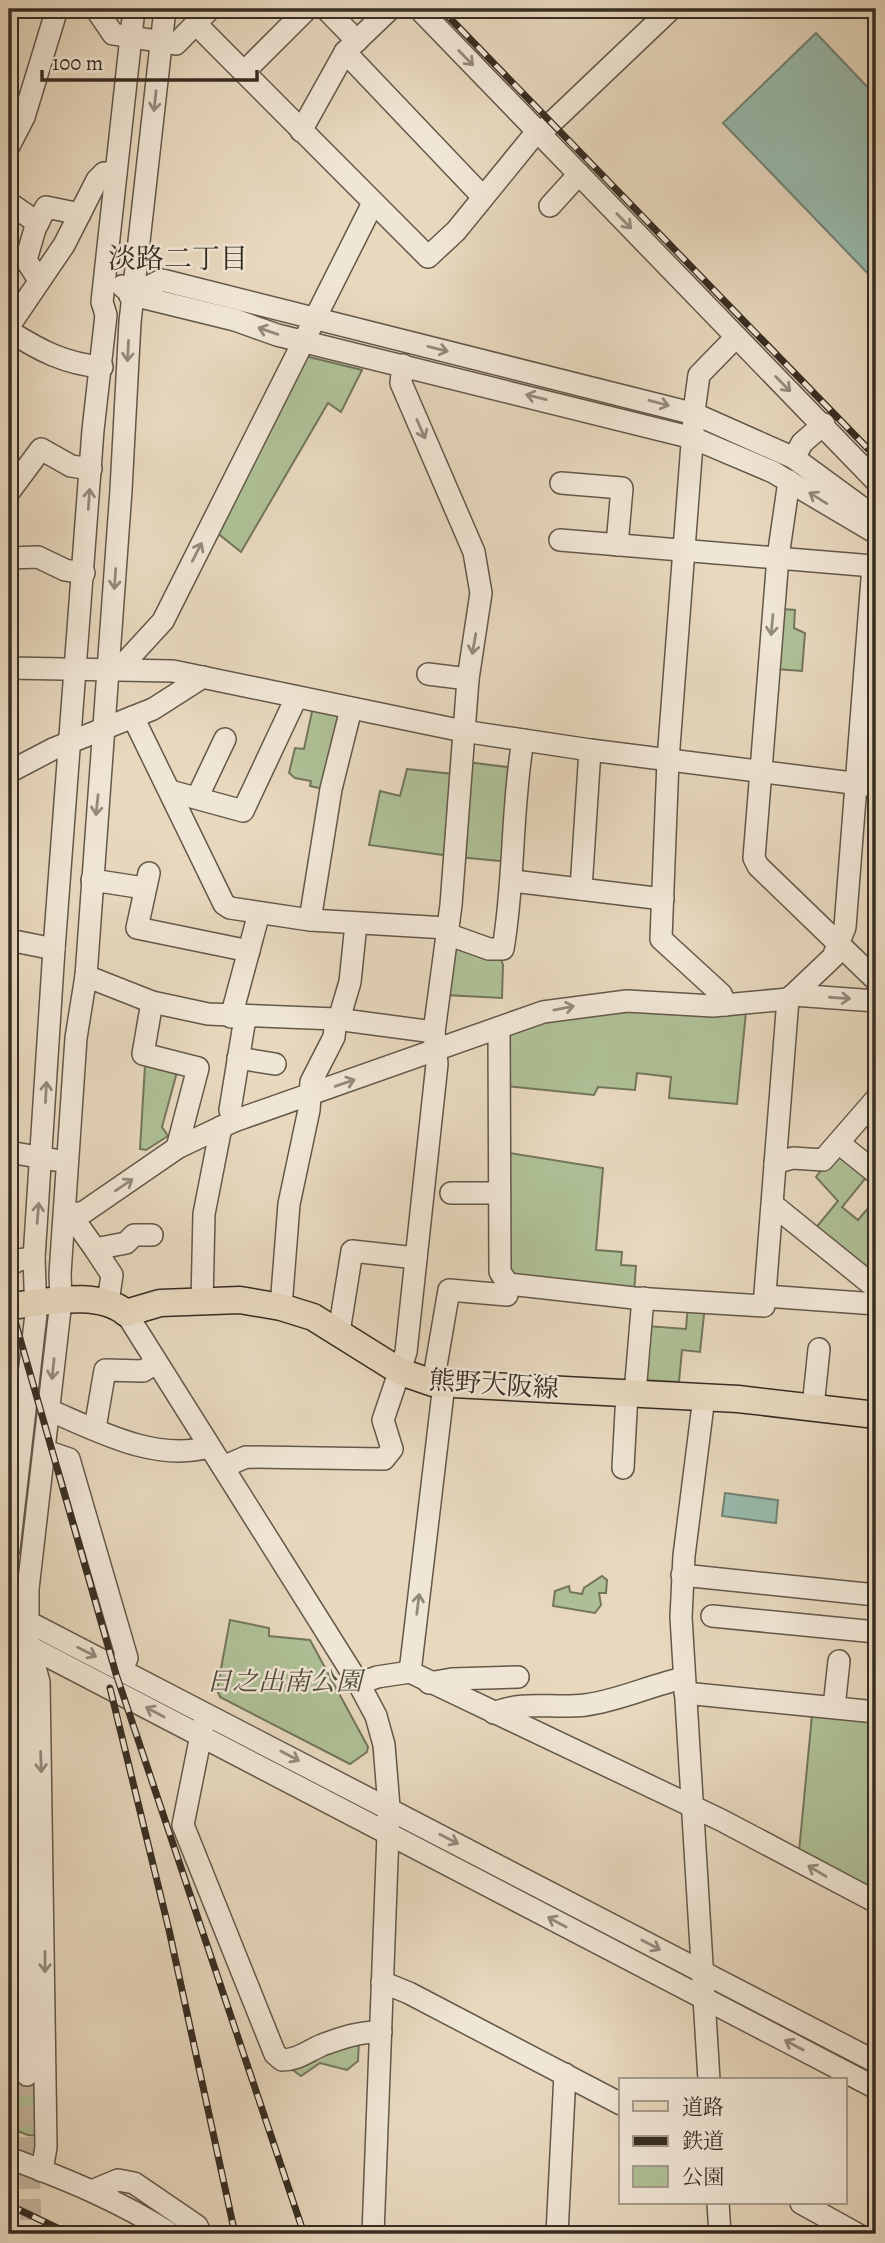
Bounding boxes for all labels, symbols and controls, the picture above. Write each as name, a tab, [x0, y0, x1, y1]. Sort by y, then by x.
scale bar	[42, 38, 257, 82]
text: 100 m	[52, 49, 103, 77]
one-way arrow	[458, 49, 475, 66]
one-way arrow	[148, 89, 161, 112]
one-way arrow	[616, 213, 633, 230]
district label: 淡路二丁目	[108, 240, 248, 278]
one-way arrow	[257, 324, 279, 336]
one-way arrow	[122, 340, 135, 363]
one-way arrow	[426, 343, 449, 356]
one-way arrow	[775, 376, 792, 393]
one-way arrow	[525, 390, 548, 403]
one-way arrow	[647, 398, 669, 411]
one-way arrow	[415, 418, 428, 439]
one-way arrow	[83, 488, 96, 510]
one-way arrow	[808, 490, 828, 504]
one-way arrow	[191, 543, 205, 563]
one-way arrow	[108, 567, 121, 589]
one-way arrow	[765, 613, 778, 636]
one-way arrow	[467, 632, 480, 655]
one-way arrow	[91, 794, 104, 816]
one-way arrow	[829, 992, 851, 1005]
one-way arrow	[552, 1001, 575, 1014]
one-way arrow	[333, 1076, 355, 1088]
one-way arrow	[39, 1081, 52, 1104]
one-way arrow	[114, 1178, 133, 1192]
one-way arrow	[32, 1203, 45, 1225]
one-way arrow	[46, 1357, 59, 1380]
street label: 熊野大阪線	[428, 1363, 560, 1406]
one-way arrow	[412, 1594, 425, 1616]
one-way arrow	[76, 1646, 97, 1660]
park label: 日之出南公園	[206, 1664, 366, 1699]
one-way arrow	[145, 1705, 166, 1719]
one-way arrow	[279, 1749, 300, 1763]
one-way arrow	[34, 1750, 47, 1773]
one-way arrow	[439, 1833, 459, 1847]
one-way arrow	[807, 1863, 827, 1877]
one-way arrow	[547, 1915, 567, 1929]
one-way arrow	[640, 1938, 661, 1952]
one-way arrow	[38, 1951, 52, 1974]
one-way arrow	[784, 2038, 805, 2052]
legend	[619, 2078, 846, 2204]
text: 道路	[682, 2093, 724, 2121]
text: 鉄道	[682, 2127, 724, 2155]
text: 公園	[682, 2163, 724, 2191]

